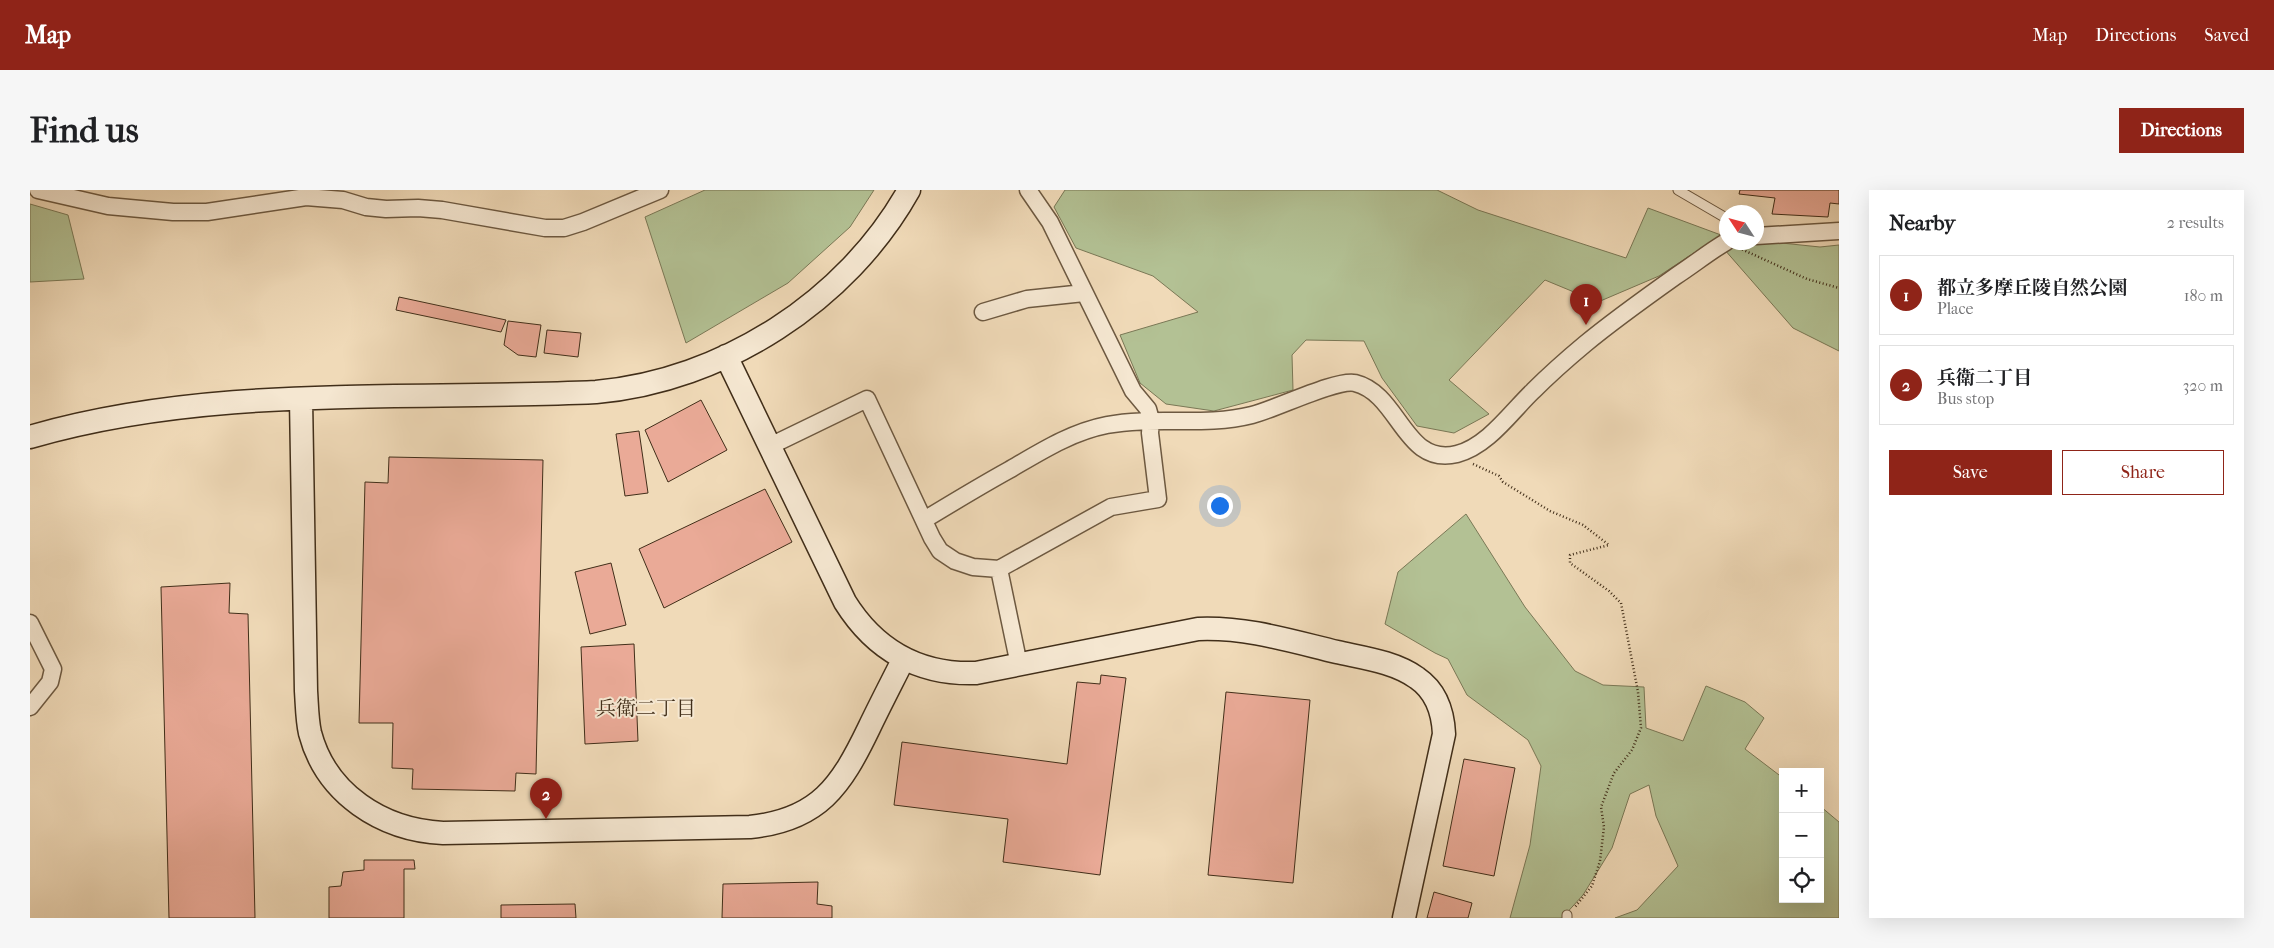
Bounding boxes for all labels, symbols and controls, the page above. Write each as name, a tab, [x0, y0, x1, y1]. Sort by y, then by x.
text: Map	[25, 21, 71, 49]
text: Map	[2033, 25, 2067, 46]
text: Directions	[2095, 25, 2176, 46]
text: Saved	[2204, 25, 2249, 46]
button: Directions	[2119, 108, 2244, 153]
text: Find us	[30, 110, 139, 151]
north arrow	[1719, 205, 1764, 250]
text: Nearby	[1889, 211, 1955, 235]
text: 2 results	[2167, 213, 2224, 232]
text: 都立多摩丘陵自然公園	[1937, 277, 2127, 299]
pin: 1	[1570, 284, 1602, 325]
text: 1	[1903, 286, 1909, 305]
text: 180 m	[2184, 286, 2223, 305]
text: Place	[1937, 299, 1973, 318]
text: 兵衛二丁目	[1937, 367, 2032, 389]
text: 2	[1902, 376, 1910, 395]
text: 320 m	[2183, 376, 2223, 395]
text: Bus stop	[1937, 389, 1994, 408]
button: Save	[1889, 450, 2052, 495]
button: Share	[2062, 450, 2224, 495]
your location	[1207, 493, 1233, 519]
district label: 兵衛二丁目	[596, 697, 696, 720]
map controls	[1779, 768, 1824, 903]
button: +	[1779, 768, 1824, 813]
pin: 2	[530, 778, 562, 819]
button: −	[1779, 813, 1824, 858]
button: locate	[1779, 858, 1824, 903]

